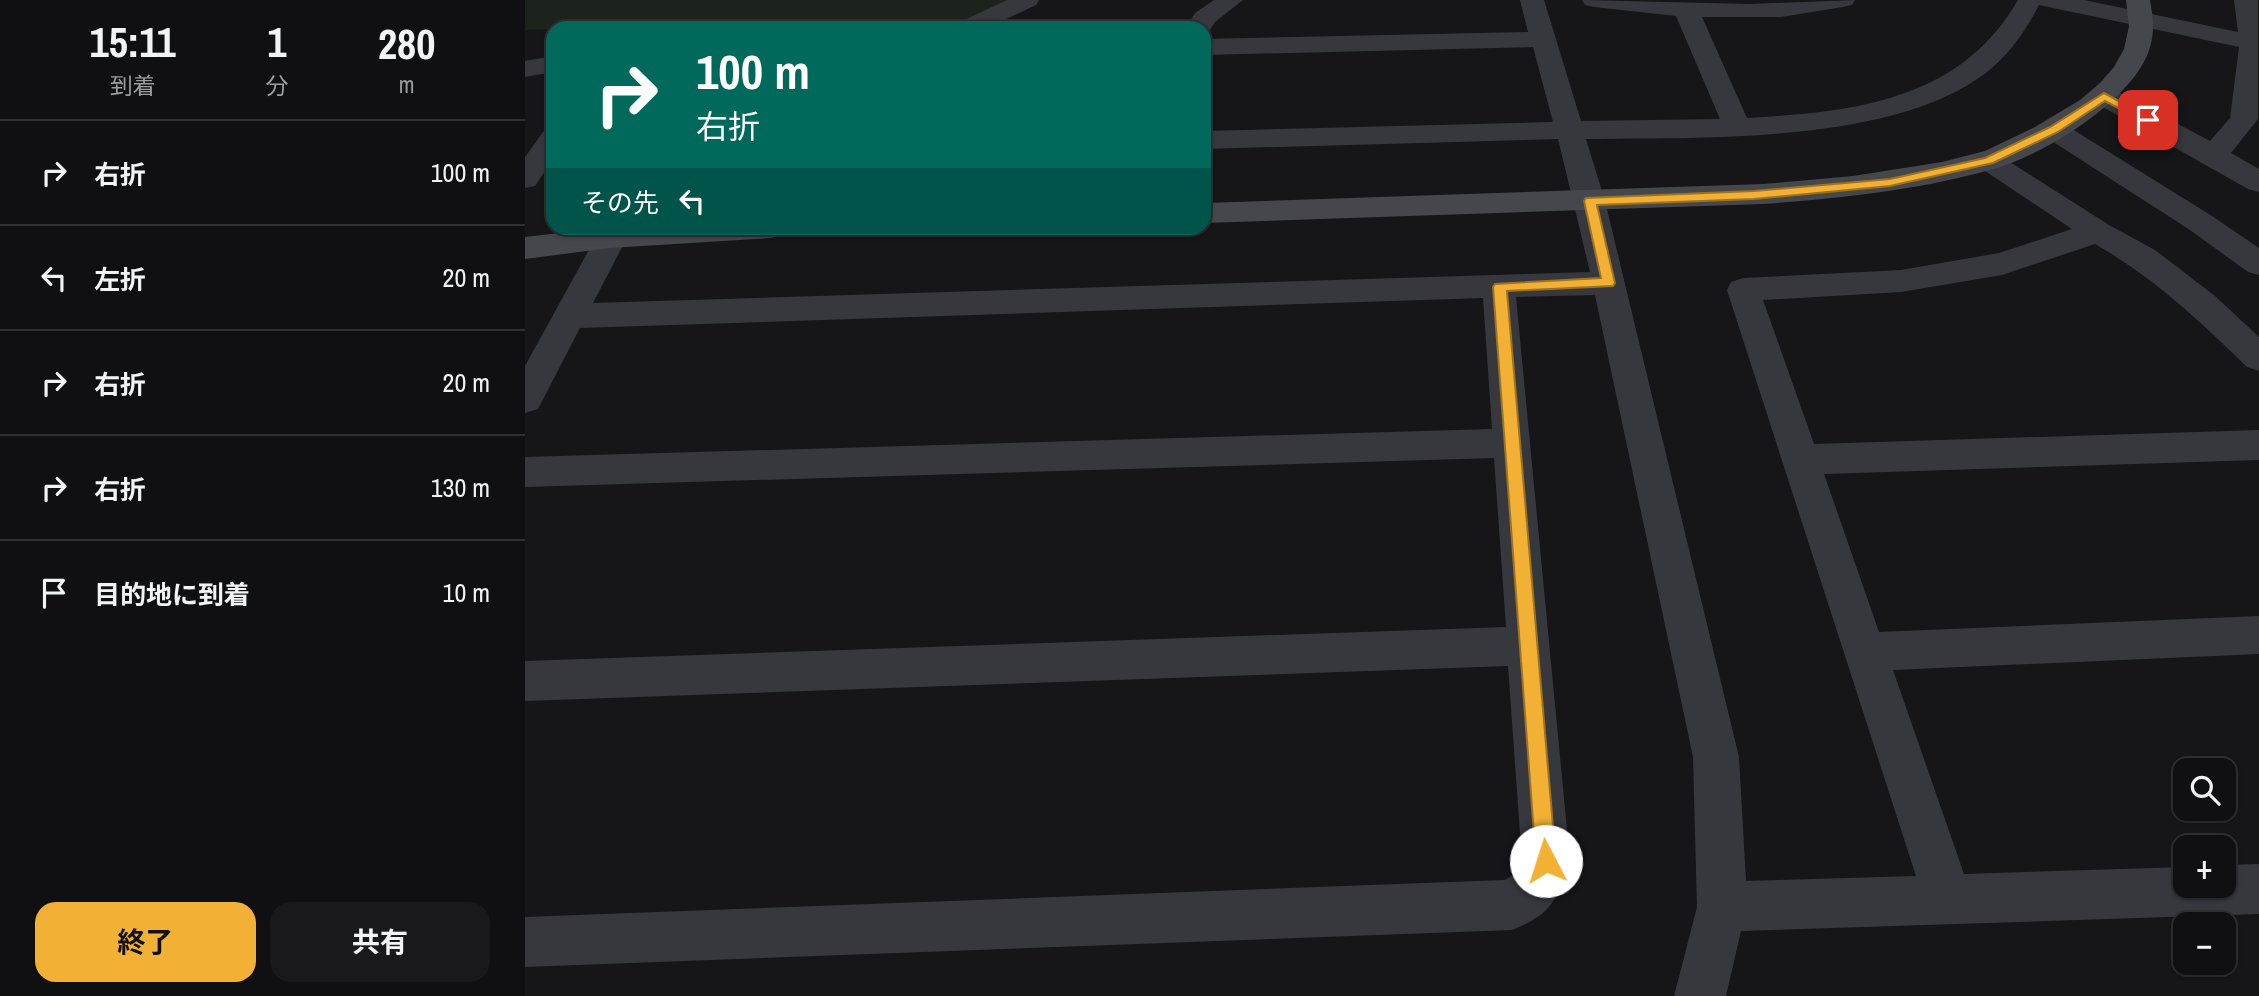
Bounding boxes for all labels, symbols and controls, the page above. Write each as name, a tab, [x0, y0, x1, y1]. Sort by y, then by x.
text: 15:11	[90, 14, 176, 70]
text: 1	[267, 14, 286, 70]
text: 280	[378, 16, 435, 72]
text: 100 m	[696, 38, 810, 104]
icon: right	[581, 49, 672, 140]
text: m	[399, 69, 415, 100]
text: 到着	[110, 70, 156, 101]
text: 分	[265, 70, 288, 101]
pin	[2118, 90, 2178, 150]
icon: arrive	[2129, 101, 2167, 139]
text: 右折	[696, 105, 760, 148]
icon: right	[35, 154, 73, 192]
text: 100 m	[431, 155, 490, 190]
text: 右折	[94, 157, 146, 192]
icon: left	[673, 182, 711, 220]
text: その先	[581, 185, 659, 220]
icon: left	[35, 259, 73, 297]
text: 20 m	[443, 260, 490, 295]
text: 左折	[94, 262, 146, 297]
icon: right	[35, 364, 73, 402]
text: 20 m	[443, 365, 490, 400]
text: 右折	[94, 367, 146, 402]
icon: right	[35, 469, 73, 507]
text: 130 m	[431, 470, 490, 505]
text: 右折	[94, 472, 146, 507]
icon: arrive	[35, 574, 73, 612]
text: 10 m	[443, 575, 490, 610]
text: 目的地に到着	[94, 577, 250, 612]
map controls	[2173, 758, 2236, 975]
button: search	[2173, 758, 2236, 821]
position arrow	[1509, 824, 1583, 898]
button: +	[2173, 835, 2236, 898]
button: 終了	[35, 902, 256, 982]
button: 共有	[270, 902, 490, 982]
button: −	[2173, 912, 2236, 975]

